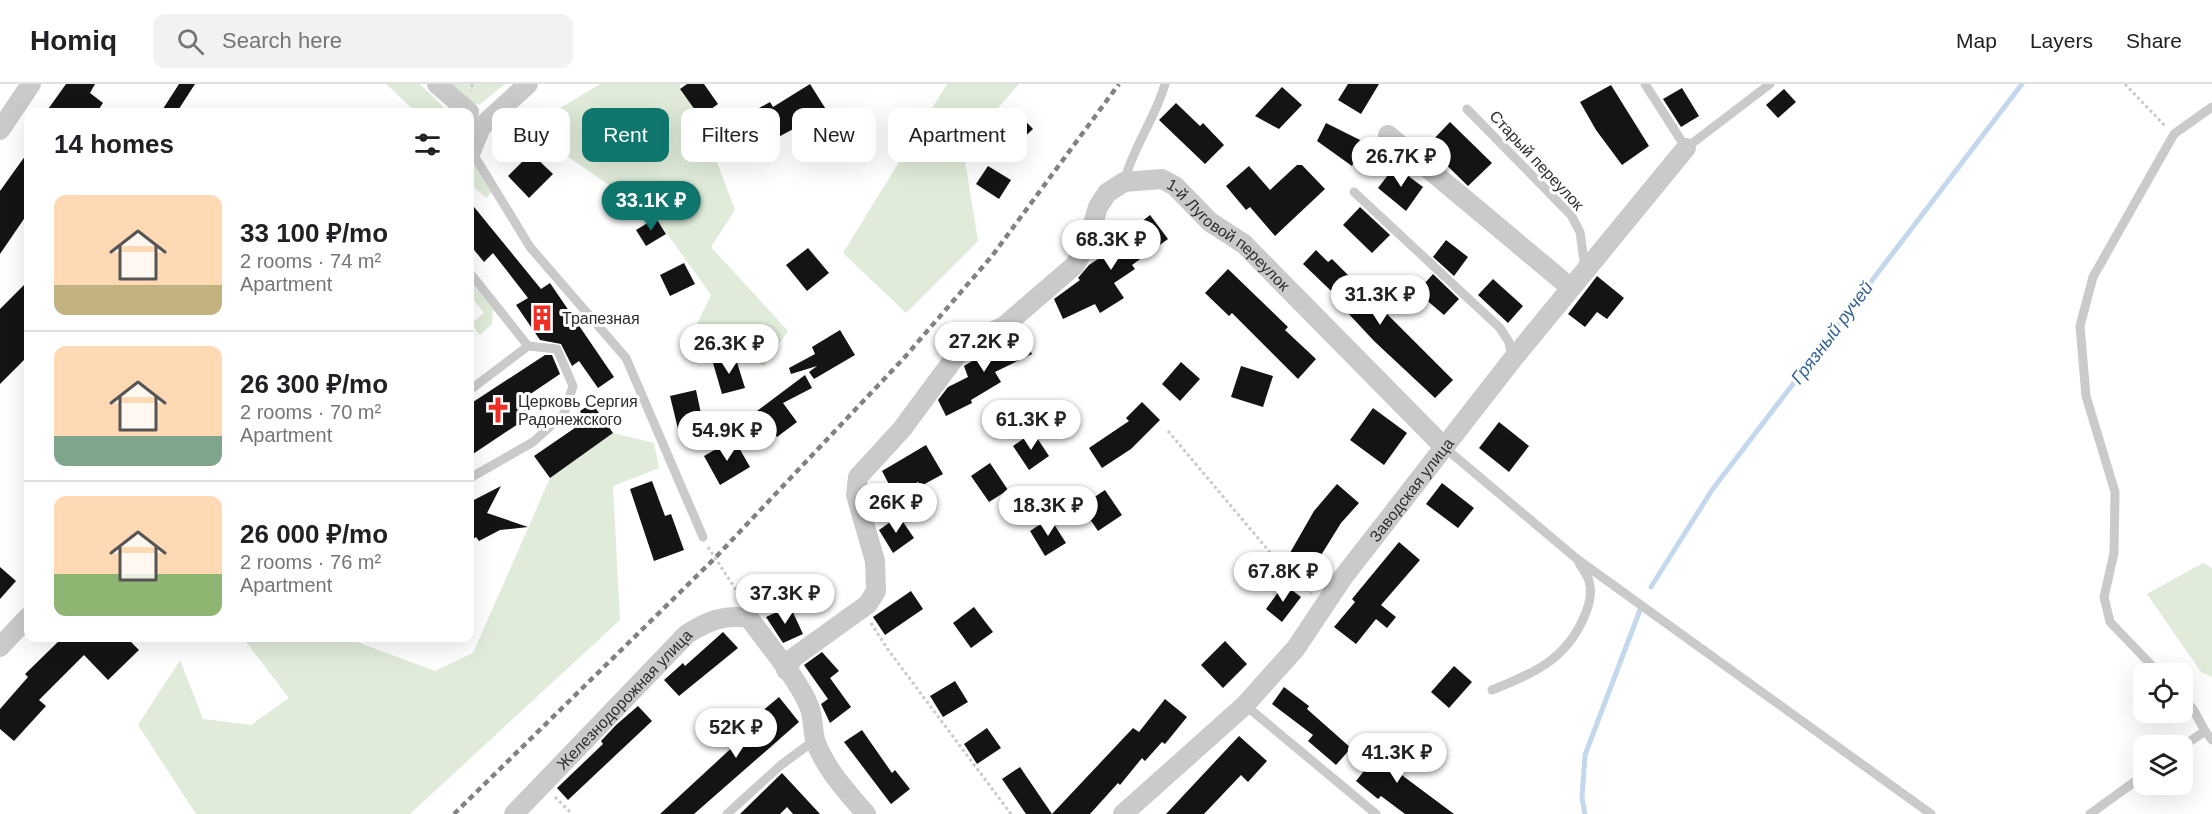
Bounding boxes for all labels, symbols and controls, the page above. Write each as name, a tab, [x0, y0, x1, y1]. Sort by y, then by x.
search box	[153, 14, 573, 68]
text: Homiq	[30, 25, 117, 56]
icon: search	[174, 25, 207, 58]
text: Search here	[222, 28, 342, 53]
text: Map	[1956, 29, 1997, 52]
text: Layers	[2030, 29, 2093, 52]
text: Share	[2126, 29, 2182, 52]
street label: Старый переулок	[1486, 107, 1588, 214]
chip: Buy	[492, 108, 570, 162]
chip: Rent	[582, 108, 669, 162]
chip: Filters	[681, 108, 780, 162]
chip: New	[792, 108, 876, 162]
chip: Apartment	[888, 108, 1027, 162]
icon: filters	[411, 128, 444, 161]
text: 14 homes	[54, 129, 174, 159]
pin: 26.7K ₽	[1346, 137, 1456, 188]
text: 26.7K ₽	[1366, 145, 1436, 167]
street label: 1-й Луговой переулок	[1164, 175, 1293, 295]
pin: 33.1K ₽	[596, 181, 706, 232]
text: 33.1K ₽	[616, 189, 686, 211]
text: 33 100 ₽/mo	[240, 218, 388, 248]
icon: home	[102, 219, 174, 291]
pin: 68.3K ₽	[1056, 220, 1166, 271]
text: 68.3K ₽	[1076, 228, 1146, 250]
text: 2 rooms · 74 m²	[240, 250, 381, 272]
text: Apartment	[240, 273, 332, 295]
pin: 31.3K ₽	[1325, 275, 1435, 326]
water label: Грязный ручей	[1787, 278, 1877, 388]
text: 31.3K ₽	[1345, 283, 1415, 305]
building icon: Трапезная	[527, 303, 557, 333]
place label: Трапезная	[562, 310, 640, 327]
pin: 27.2K ₽	[929, 322, 1039, 373]
pin: 26.3K ₽	[674, 324, 784, 375]
text: 27.2K ₽	[949, 330, 1019, 352]
text: 26.3K ₽	[694, 332, 764, 354]
text: 26 300 ₽/mo	[240, 369, 388, 399]
icon: home	[102, 370, 174, 442]
place label: Церковь Сергия Радонежского	[518, 393, 638, 428]
church icon: Церковь Сергия Радонежского	[483, 395, 513, 425]
pin: 61.3K ₽	[976, 400, 1086, 451]
text: 2 rooms · 70 m²	[240, 401, 381, 423]
text: 61.3K ₽	[996, 408, 1066, 430]
pin: 54.9K ₽	[672, 411, 782, 462]
text: 54.9K ₽	[692, 419, 762, 441]
text: Apartment	[240, 424, 332, 446]
street label: Заводская улица	[1366, 435, 1457, 545]
pin: 26K ₽	[854, 483, 938, 534]
pin: 18.3K ₽	[993, 486, 1103, 537]
text: 26K ₽	[869, 491, 923, 513]
text: 18.3K ₽	[1013, 494, 1083, 516]
text: 26 000 ₽/mo	[240, 519, 388, 549]
icon: home	[102, 520, 174, 592]
text: 2 rooms · 76 m²	[240, 551, 381, 573]
pin: 67.8K ₽	[1228, 552, 1338, 603]
text: 67.8K ₽	[1248, 560, 1318, 582]
text: Apartment	[240, 574, 332, 596]
pin: 37.3K ₽	[730, 574, 840, 625]
text: 37.3K ₽	[750, 582, 820, 604]
street label: Железнодорожная улица	[554, 626, 696, 773]
map controls	[2133, 663, 2193, 795]
button: locate	[2133, 663, 2193, 723]
pin: 52K ₽	[694, 708, 778, 759]
text: 52K ₽	[709, 716, 763, 738]
pin: 41.3K ₽	[1342, 733, 1452, 784]
button: layers	[2133, 735, 2193, 795]
text: 41.3K ₽	[1362, 741, 1432, 763]

